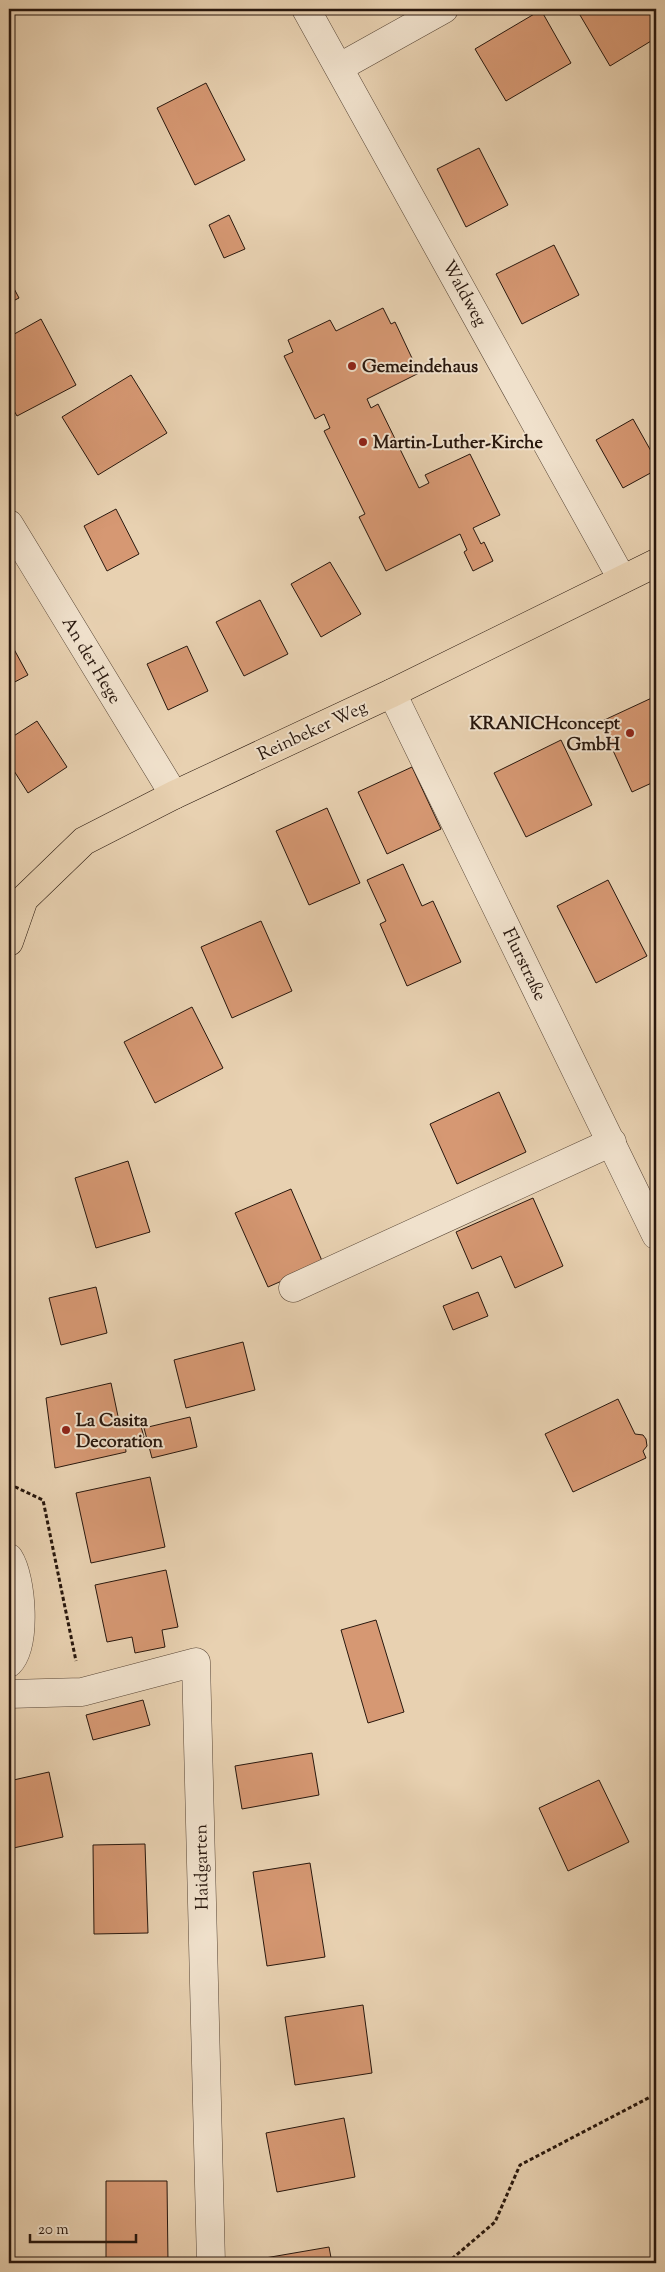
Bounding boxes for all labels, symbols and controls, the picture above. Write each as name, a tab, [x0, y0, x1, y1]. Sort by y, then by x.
street label: Waldweg	[434, 256, 492, 332]
place label: Gemeindehaus	[362, 355, 478, 381]
marker: Gemeindehaus	[346, 360, 358, 372]
place label: Martin-Luther-Kirche	[373, 431, 543, 457]
marker: Martin-Luther-Kirche	[357, 436, 369, 448]
street label: An der Hege	[54, 612, 127, 710]
street label: Reinbeker Weg	[254, 695, 372, 769]
place label: KRANICHconcept GmbH	[470, 712, 621, 759]
marker: KRANICHconcept GmbH	[624, 727, 636, 739]
street label: Flurstraße	[494, 924, 552, 1006]
place label: La Casita Decoration	[76, 1409, 164, 1456]
marker: La Casita Decoration	[60, 1424, 72, 1436]
street label: Haidgarten	[189, 1823, 217, 1910]
scale bar	[30, 2212, 136, 2244]
text: 20 m	[38, 2220, 69, 2241]

